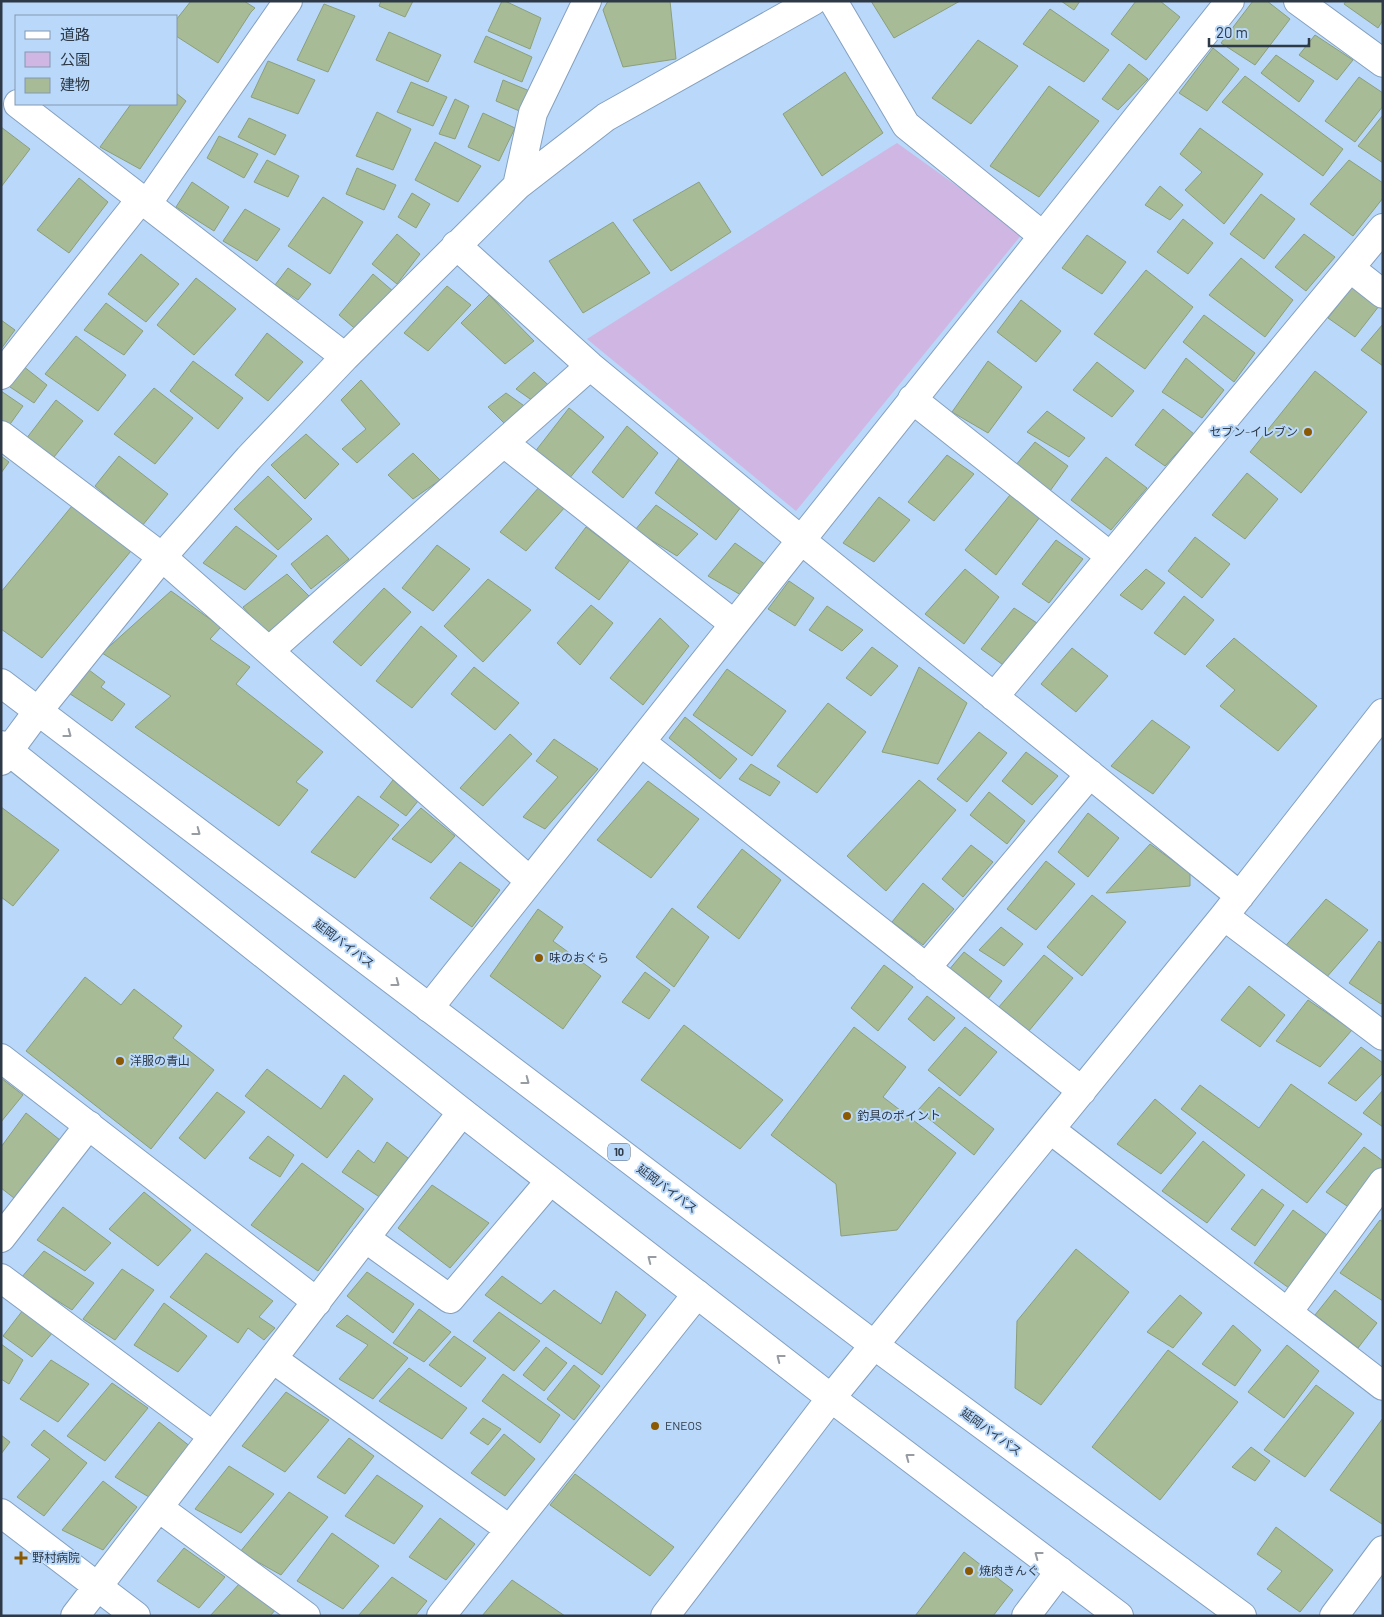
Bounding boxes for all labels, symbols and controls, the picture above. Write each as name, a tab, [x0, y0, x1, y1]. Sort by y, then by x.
legend	[15, 15, 178, 105]
scale bar	[1209, 15, 1309, 47]
text: 20 m	[1216, 23, 1248, 41]
text: 道路	[60, 25, 90, 43]
text: 公園	[60, 50, 90, 68]
text: 建物	[60, 75, 90, 93]
place label: セブン-イレブン	[1209, 424, 1298, 438]
marker: セブン-イレブン	[1302, 426, 1314, 438]
one-way arrow	[62, 728, 71, 736]
one-way arrow	[191, 826, 201, 835]
street label: 延岡バイパス	[312, 916, 377, 970]
place label: 味のおぐら	[549, 950, 609, 964]
marker: 味のおぐら	[533, 952, 545, 964]
one-way arrow	[390, 977, 400, 986]
place label: 洋服の青山	[130, 1053, 190, 1067]
marker: 洋服の青山	[114, 1055, 126, 1067]
one-way arrow	[520, 1076, 529, 1084]
place label: 釣具のポイント	[857, 1108, 941, 1122]
marker: 釣具のポイント	[841, 1110, 853, 1122]
road number: 10	[608, 1144, 630, 1160]
street label: 延岡バイパス	[635, 1161, 700, 1215]
one-way arrow	[648, 1256, 657, 1264]
one-way arrow	[776, 1355, 785, 1364]
street label: 延岡バイパス	[958, 1404, 1025, 1458]
place label: ENEOS	[665, 1418, 702, 1432]
marker: ENEOS	[649, 1420, 661, 1432]
one-way arrow	[906, 1454, 915, 1462]
place label: 野村病院	[32, 1550, 80, 1564]
marker: 野村病院	[14, 1551, 28, 1565]
one-way arrow	[1035, 1552, 1044, 1560]
place label: 焼肉きんぐ	[979, 1563, 1039, 1577]
marker: 焼肉きんぐ	[963, 1565, 975, 1577]

